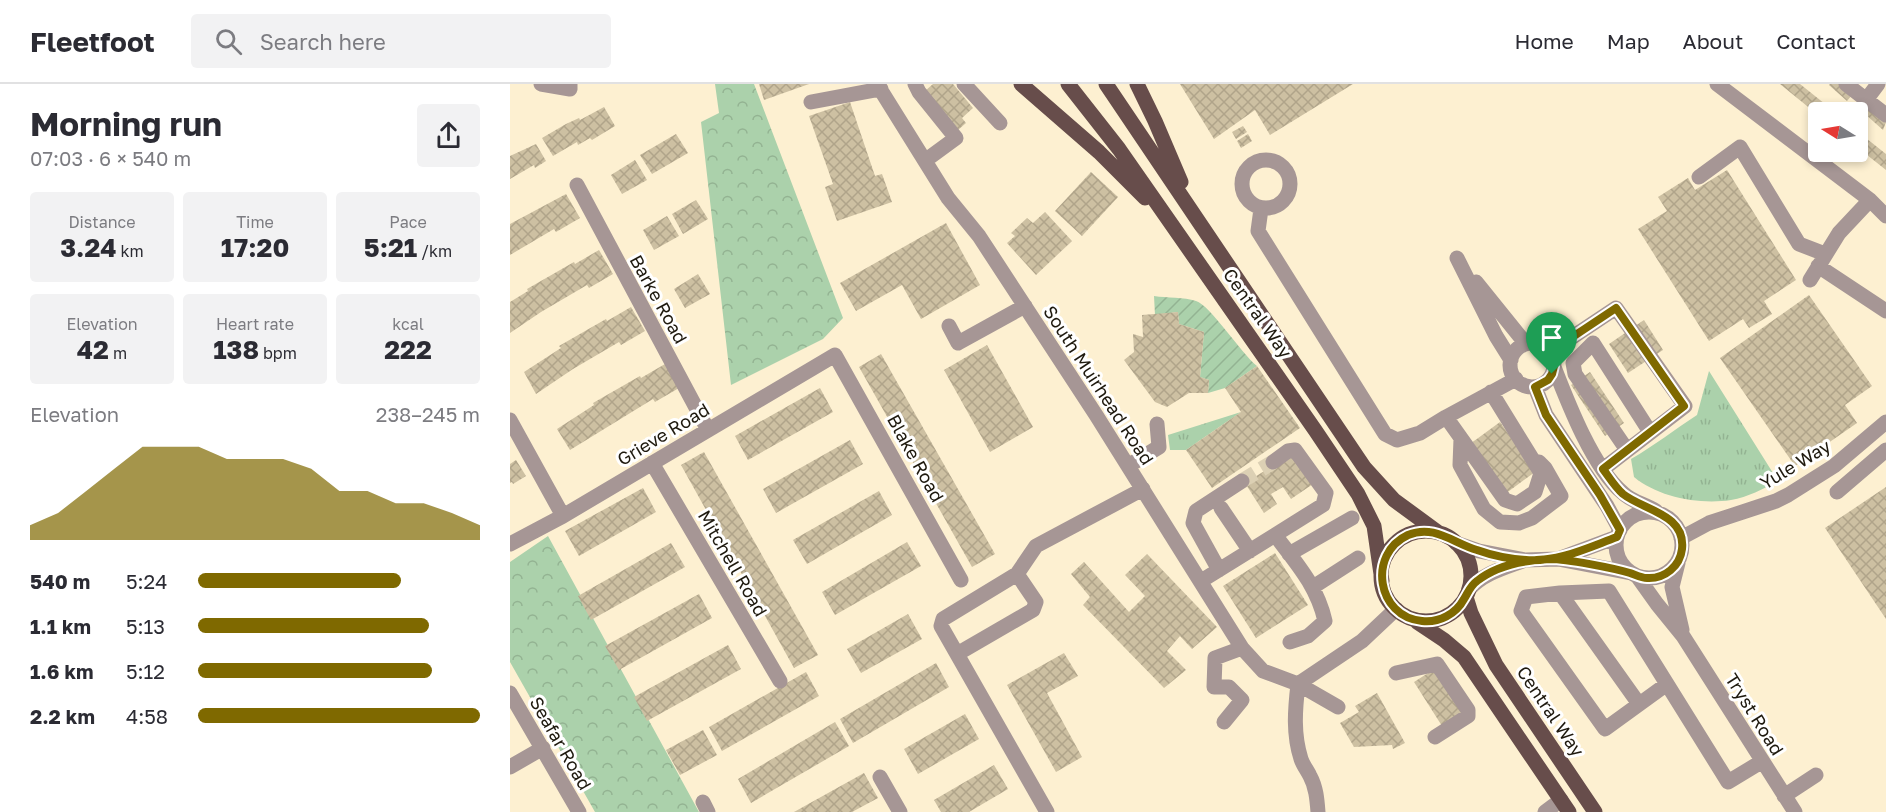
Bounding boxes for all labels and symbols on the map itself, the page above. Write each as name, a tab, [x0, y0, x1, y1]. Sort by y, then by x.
north arrow	[1808, 102, 1868, 162]
street label: Barke Road	[626, 251, 692, 347]
street label: Central Way	[1219, 264, 1297, 362]
street label: South Muirhead Road	[1039, 301, 1159, 469]
pin	[1526, 312, 1577, 374]
street label: Grieve Road	[613, 398, 713, 470]
street label: Blake Road	[883, 410, 949, 506]
street label: Yule Way	[1756, 434, 1834, 494]
street label: Mitchell Road	[694, 506, 772, 620]
street label: Central Way	[1513, 662, 1589, 760]
street label: Tryst Road	[1721, 669, 1789, 759]
street label: Seafar Road	[525, 692, 597, 794]

